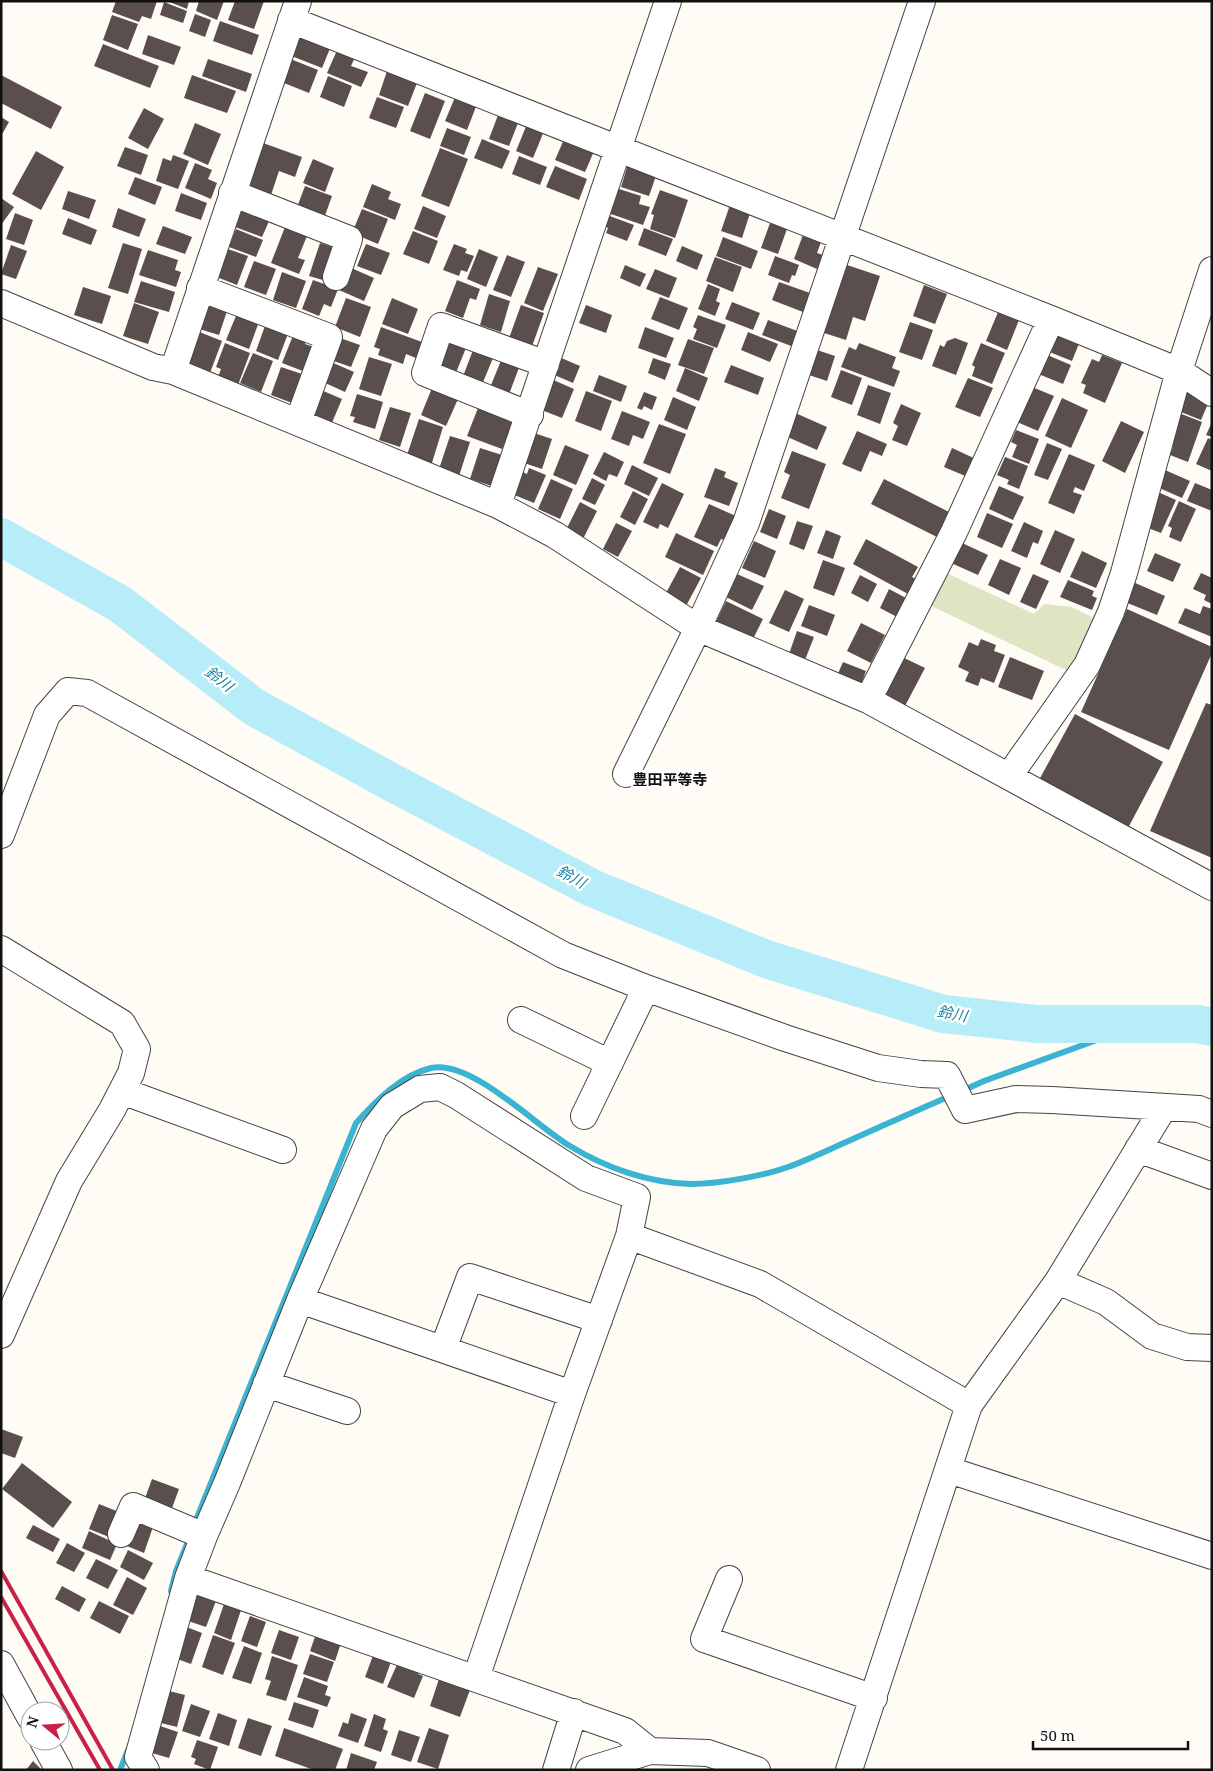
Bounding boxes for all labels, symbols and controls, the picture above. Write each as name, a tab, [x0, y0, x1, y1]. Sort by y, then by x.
water label: 鈴川	[202, 661, 239, 697]
district label: 豊田平等寺	[632, 769, 708, 789]
water label: 鈴川	[554, 860, 591, 893]
water label: 鈴川	[936, 1001, 971, 1026]
north arrow	[20, 1701, 70, 1751]
text: N	[21, 1714, 43, 1730]
scale bar	[1033, 1718, 1188, 1750]
text: 50 m	[1040, 1725, 1075, 1745]

